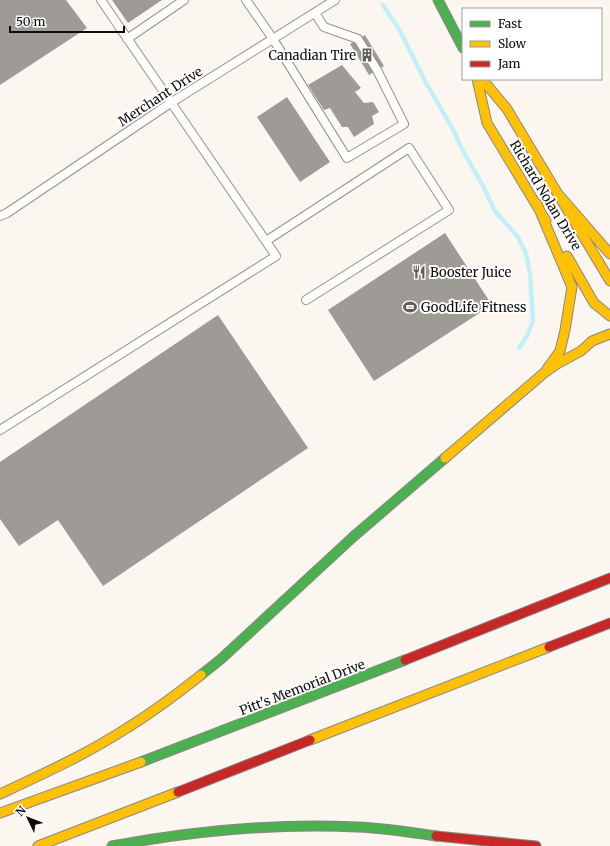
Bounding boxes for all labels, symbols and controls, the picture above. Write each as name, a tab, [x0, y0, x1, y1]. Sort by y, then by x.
scale bar	[10, 8, 124, 34]
legend	[462, 8, 602, 80]
text: 50 m	[16, 14, 45, 29]
text: Fast	[498, 16, 522, 31]
text: Slow	[498, 36, 527, 51]
place label: Canadian Tire	[268, 47, 356, 64]
building icon: Canadian Tire	[359, 47, 375, 63]
text: Jam	[497, 56, 521, 71]
street label: Merchant Drive	[115, 63, 206, 130]
street label: Richard Nolan Drive	[506, 137, 585, 254]
restaurant icon: Booster Juice	[411, 264, 427, 280]
place label: Booster Juice	[430, 264, 512, 281]
sports icon: GoodLife Fitness	[402, 299, 418, 315]
place label: GoodLife Fitness	[421, 299, 526, 316]
street label: Pitt's Memorial Drive	[237, 656, 367, 719]
north arrow	[8, 798, 48, 838]
text: N	[13, 803, 29, 819]

